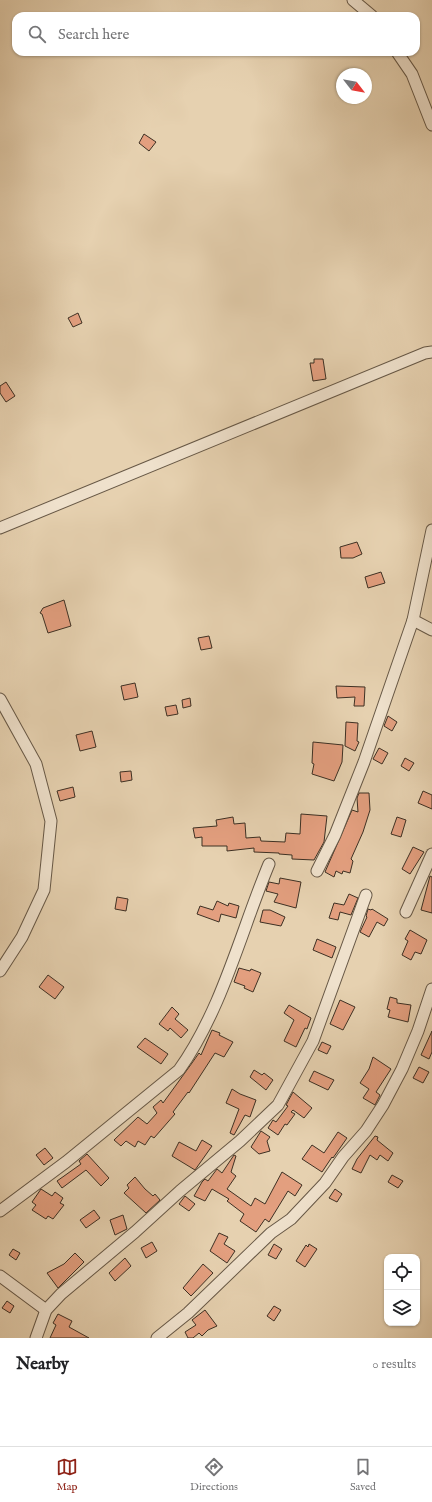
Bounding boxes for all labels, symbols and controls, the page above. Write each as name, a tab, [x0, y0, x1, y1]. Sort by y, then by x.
search box	[12, 12, 420, 56]
icon: search	[26, 23, 48, 45]
text: Search here	[58, 25, 129, 44]
north arrow	[336, 68, 372, 104]
map controls	[384, 1254, 420, 1326]
button: locate	[384, 1254, 420, 1290]
button: layers	[384, 1290, 420, 1326]
text: Nearby	[16, 1354, 69, 1375]
text: 0 results	[372, 1356, 416, 1373]
tab: Map	[56, 1456, 78, 1494]
tab: Directions	[190, 1456, 238, 1494]
tab: Saved	[350, 1456, 376, 1494]

